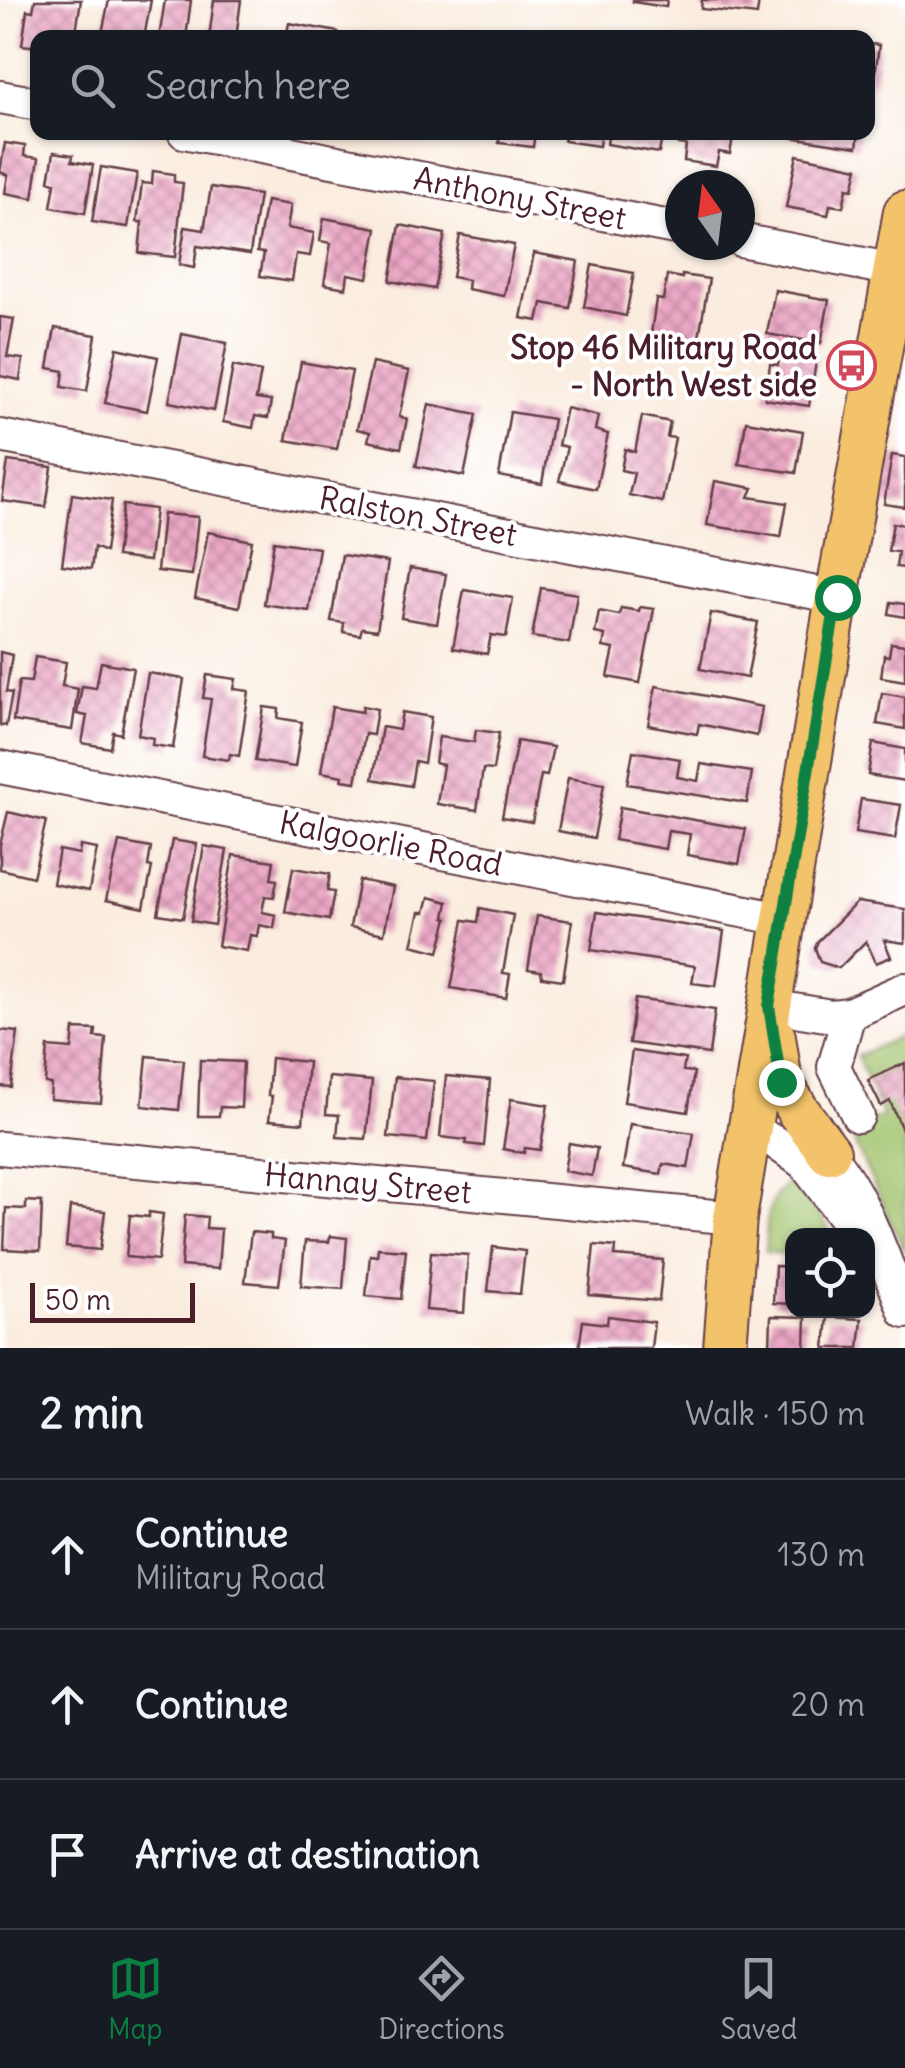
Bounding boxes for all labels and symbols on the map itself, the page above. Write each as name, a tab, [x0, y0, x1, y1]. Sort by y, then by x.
street label: Anthony Street	[410, 157, 630, 239]
north arrow	[665, 170, 755, 260]
place label: Stop 46 Military Road - North West side	[510, 327, 817, 405]
bus stop icon: Stop 46 Military Road - North West side	[826, 339, 878, 391]
street label: Ralston Street	[316, 477, 521, 555]
route start	[815, 575, 861, 621]
street label: Kalgoorlie Road	[276, 801, 506, 885]
route end	[759, 1060, 805, 1106]
street label: Hannay Street	[263, 1154, 473, 1212]
scale bar	[30, 1278, 195, 1322]

